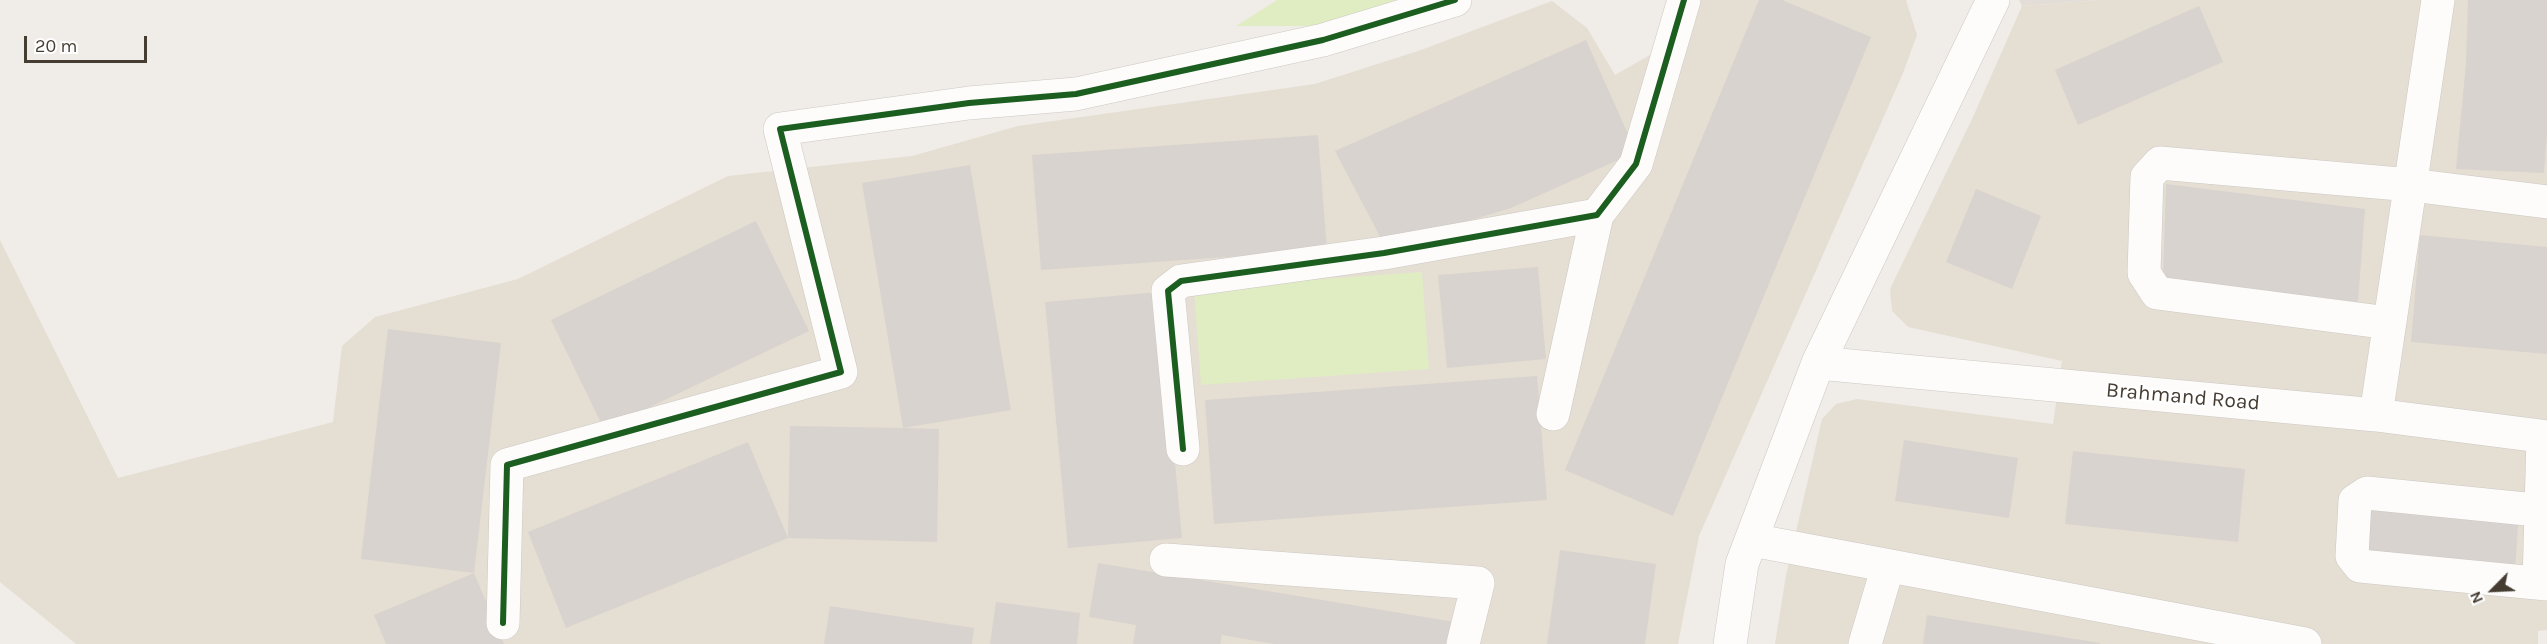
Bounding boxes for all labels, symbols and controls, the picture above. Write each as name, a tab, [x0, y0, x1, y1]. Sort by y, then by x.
scale bar	[27, 24, 150, 62]
text: 20 m	[35, 35, 77, 57]
street label: Brahmand Road	[2105, 378, 2261, 416]
north arrow	[2463, 560, 2523, 620]
text: N	[2465, 588, 2487, 607]

